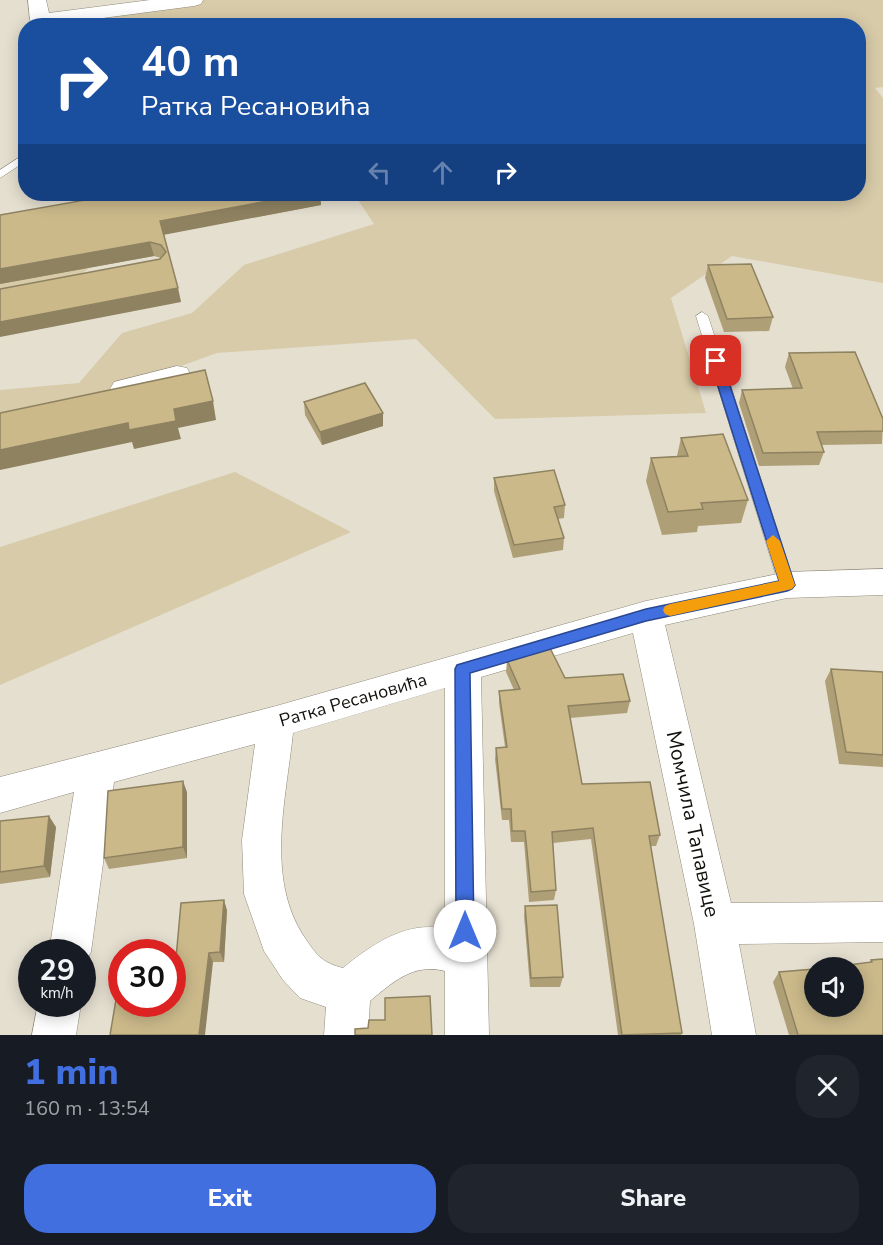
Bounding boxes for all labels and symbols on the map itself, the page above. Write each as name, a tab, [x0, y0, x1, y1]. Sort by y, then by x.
pin	[690, 335, 741, 386]
street label: Ратка Ресановића	[276, 667, 430, 733]
street label: Момчила Тапавице	[660, 728, 726, 920]
position arrow	[433, 899, 497, 963]
speed limit sign: 30	[108, 939, 186, 1017]

